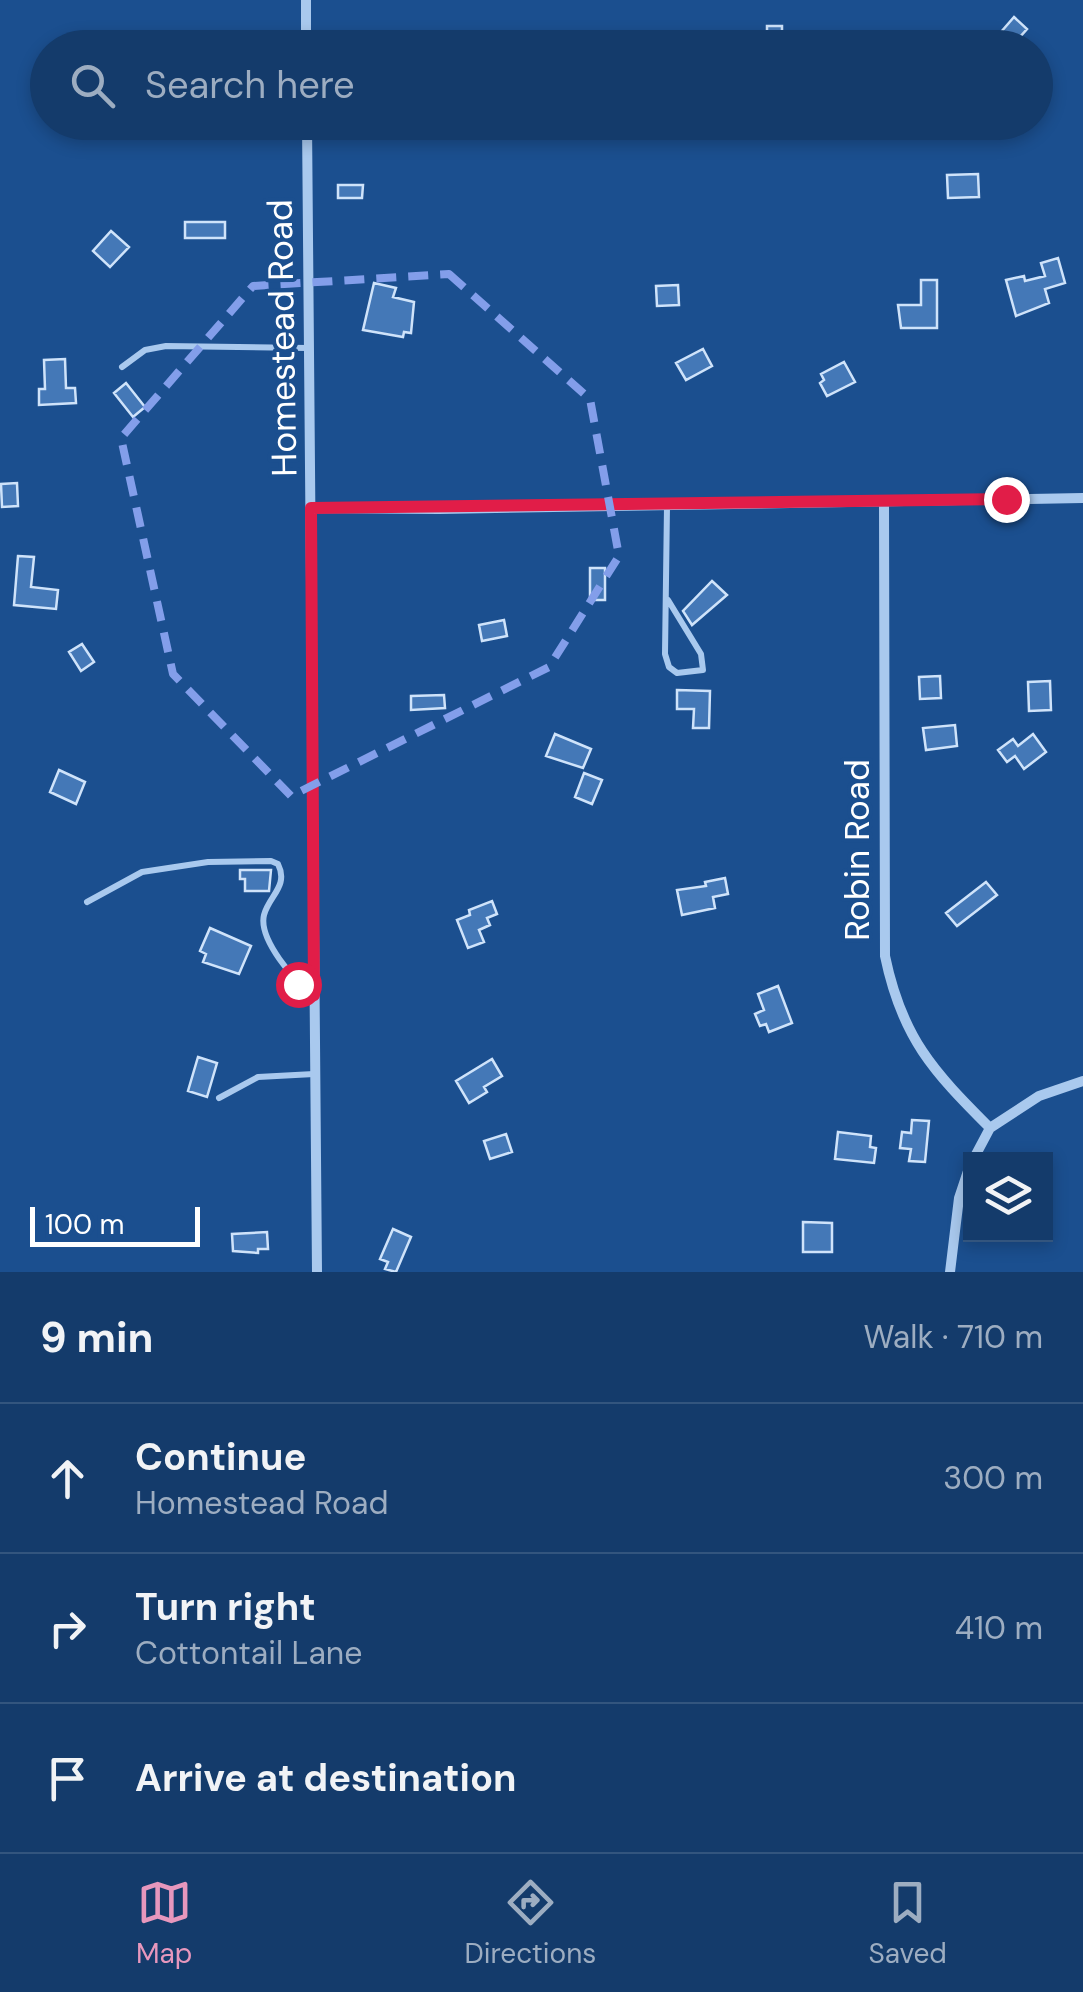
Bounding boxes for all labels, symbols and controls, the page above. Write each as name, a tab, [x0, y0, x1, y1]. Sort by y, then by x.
search box	[30, 30, 1053, 140]
icon: search	[65, 58, 120, 113]
text: Search here	[145, 60, 355, 110]
street label: Homestead Road	[257, 199, 307, 477]
route end	[984, 477, 1030, 523]
street label: Robin Road	[834, 759, 880, 941]
route start	[276, 962, 322, 1008]
map controls	[963, 1152, 1053, 1242]
button: layers	[963, 1152, 1053, 1242]
scale bar	[30, 1202, 200, 1246]
text: 100 m	[45, 1206, 124, 1243]
text: 9 min	[40, 1310, 153, 1365]
text: Walk · 710 m	[863, 1316, 1043, 1358]
text: Continue	[135, 1432, 306, 1482]
icon: ahead	[40, 1451, 95, 1506]
text: 300 m	[943, 1457, 1043, 1499]
text: Homestead Road	[135, 1482, 389, 1524]
text: Turn right	[135, 1582, 316, 1632]
icon: right	[40, 1601, 95, 1656]
text: 410 m	[955, 1607, 1043, 1649]
text: Cottontail Lane	[135, 1632, 362, 1674]
icon: arrive	[40, 1751, 95, 1806]
text: Arrive at destination	[135, 1753, 517, 1803]
tab: Map	[136, 1875, 192, 1972]
tab: Directions	[465, 1875, 596, 1972]
tab: Saved	[868, 1875, 947, 1972]

